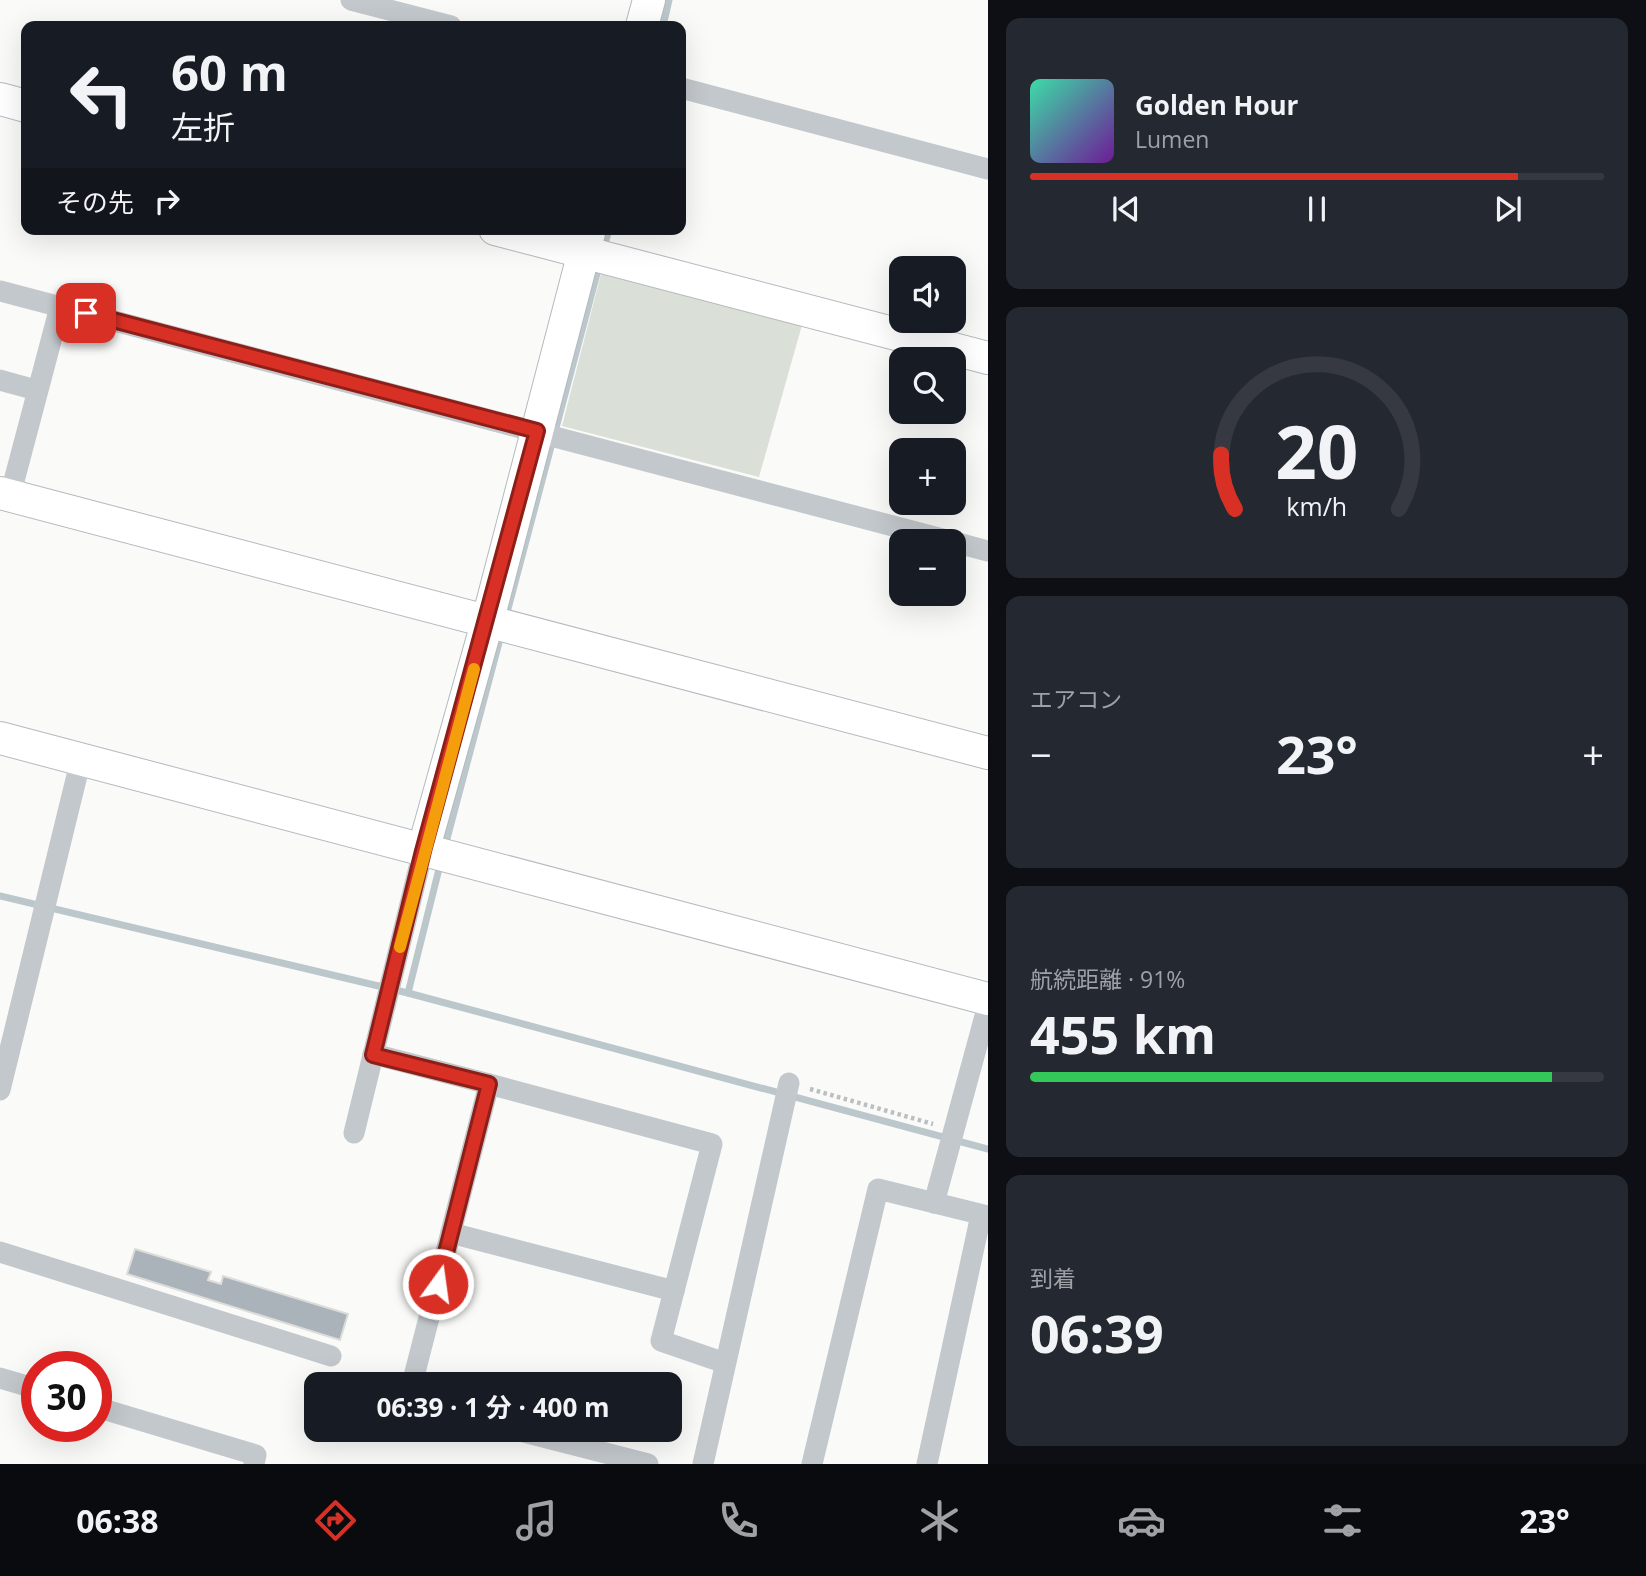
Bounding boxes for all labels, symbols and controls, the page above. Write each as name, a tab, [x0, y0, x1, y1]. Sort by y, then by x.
text: 60 m	[171, 39, 288, 105]
icon: left	[56, 49, 147, 140]
text: Golden Hour	[1135, 87, 1298, 123]
text: 左折	[171, 105, 235, 148]
text: Lumen	[1135, 123, 1209, 155]
icon: right	[148, 182, 186, 220]
text: その先	[56, 184, 134, 220]
icon: previous	[1107, 190, 1145, 228]
icon: pause	[1298, 190, 1336, 228]
icon: next	[1489, 190, 1527, 228]
map controls	[889, 256, 966, 606]
button: sound	[889, 256, 966, 333]
pin	[56, 283, 116, 343]
icon: arrive	[67, 294, 105, 332]
button: search	[889, 347, 966, 424]
text: 20	[1275, 401, 1359, 500]
button: +	[889, 438, 966, 515]
text: km/h	[1287, 489, 1347, 523]
button: −	[889, 529, 966, 606]
text: エアコン	[1030, 683, 1122, 715]
text: 23°	[1276, 718, 1358, 789]
text: −	[1030, 728, 1052, 780]
text: +	[1582, 728, 1604, 780]
text: 航続距離 · 91%	[1030, 963, 1185, 995]
text: 455 km	[1030, 998, 1216, 1069]
position arrow	[401, 1247, 475, 1321]
text: 到着	[1030, 1262, 1076, 1294]
text: 06:39	[1030, 1297, 1164, 1368]
speed limit sign: 30	[21, 1351, 112, 1442]
text: 06:39 · 1 分 · 400 m	[376, 1389, 610, 1425]
icon: directions	[311, 1496, 360, 1545]
icon: music	[512, 1496, 561, 1545]
icon: phone	[714, 1496, 763, 1545]
icon: climate	[915, 1496, 964, 1545]
icon: car	[1117, 1496, 1166, 1545]
icon: filters	[1318, 1496, 1367, 1545]
text: 06:38	[76, 1499, 159, 1542]
text: 23°	[1519, 1499, 1570, 1542]

